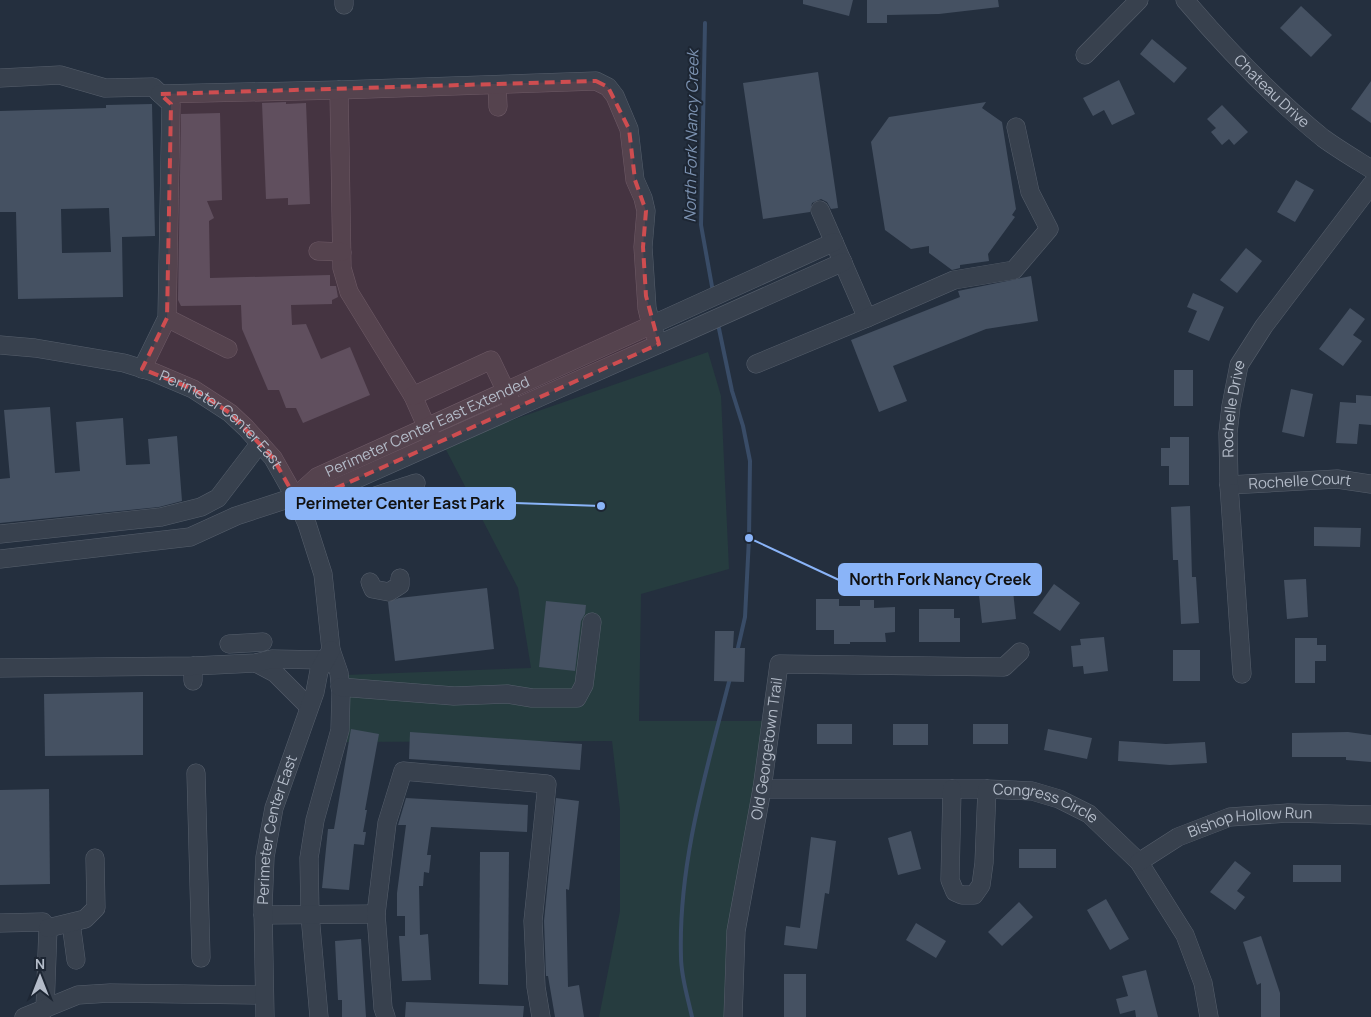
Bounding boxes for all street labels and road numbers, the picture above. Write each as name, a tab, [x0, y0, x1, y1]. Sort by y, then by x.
street label: Chateau Drive	[1229, 50, 1315, 133]
street label: Rochelle Drive	[1217, 355, 1250, 458]
street label: Perimeter Center East	[156, 365, 288, 472]
street label: Perimeter Center East Extended	[322, 371, 533, 482]
street label: Rochelle Court	[1248, 468, 1353, 494]
street label: Old Georgetown Trail	[746, 676, 787, 822]
street label: Perimeter Center East	[252, 752, 302, 905]
street label: Congress Circle	[992, 778, 1103, 828]
street label: Bishop Hollow Run	[1185, 802, 1313, 842]

